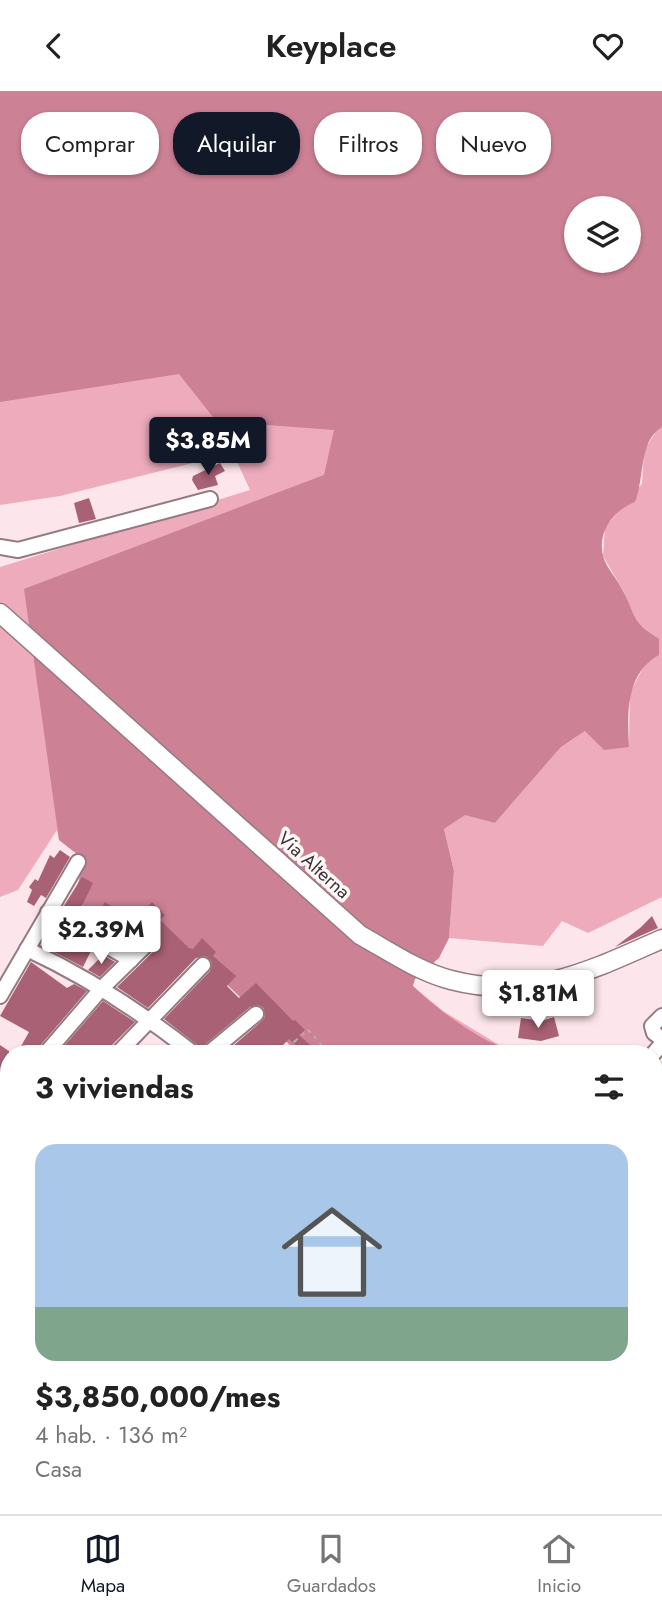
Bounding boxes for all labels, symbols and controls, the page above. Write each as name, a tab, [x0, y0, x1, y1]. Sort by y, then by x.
text: Keyplace	[266, 23, 396, 69]
icon: back	[35, 27, 73, 65]
icon: heart	[589, 27, 627, 65]
chip: Comprar	[21, 112, 159, 175]
chip: Alquilar	[173, 112, 300, 175]
chip: Filtros	[314, 112, 422, 175]
chip: Nuevo	[436, 112, 551, 175]
map controls	[564, 196, 641, 273]
button: layers	[564, 196, 641, 273]
pin: $3.85M	[151, 417, 265, 477]
text: $3.85M	[165, 423, 251, 457]
street label: Via Alterna	[272, 825, 356, 905]
pin: $2.39M	[44, 907, 158, 966]
text: $2.39M	[58, 912, 144, 946]
pin: $1.81M	[481, 971, 595, 1030]
text: $1.81M	[498, 976, 578, 1010]
text: 3 viviendas	[35, 1066, 194, 1109]
icon: filters	[590, 1068, 628, 1106]
icon: home	[269, 1189, 395, 1315]
text: $3,850,000/mes	[35, 1375, 281, 1418]
text: 4 hab. · 136 m²	[35, 1418, 187, 1452]
text: Casa	[35, 1452, 82, 1486]
tab: Mapa	[81, 1530, 125, 1599]
tab: Guardados	[287, 1530, 376, 1599]
tab: Inicio	[537, 1530, 581, 1599]

